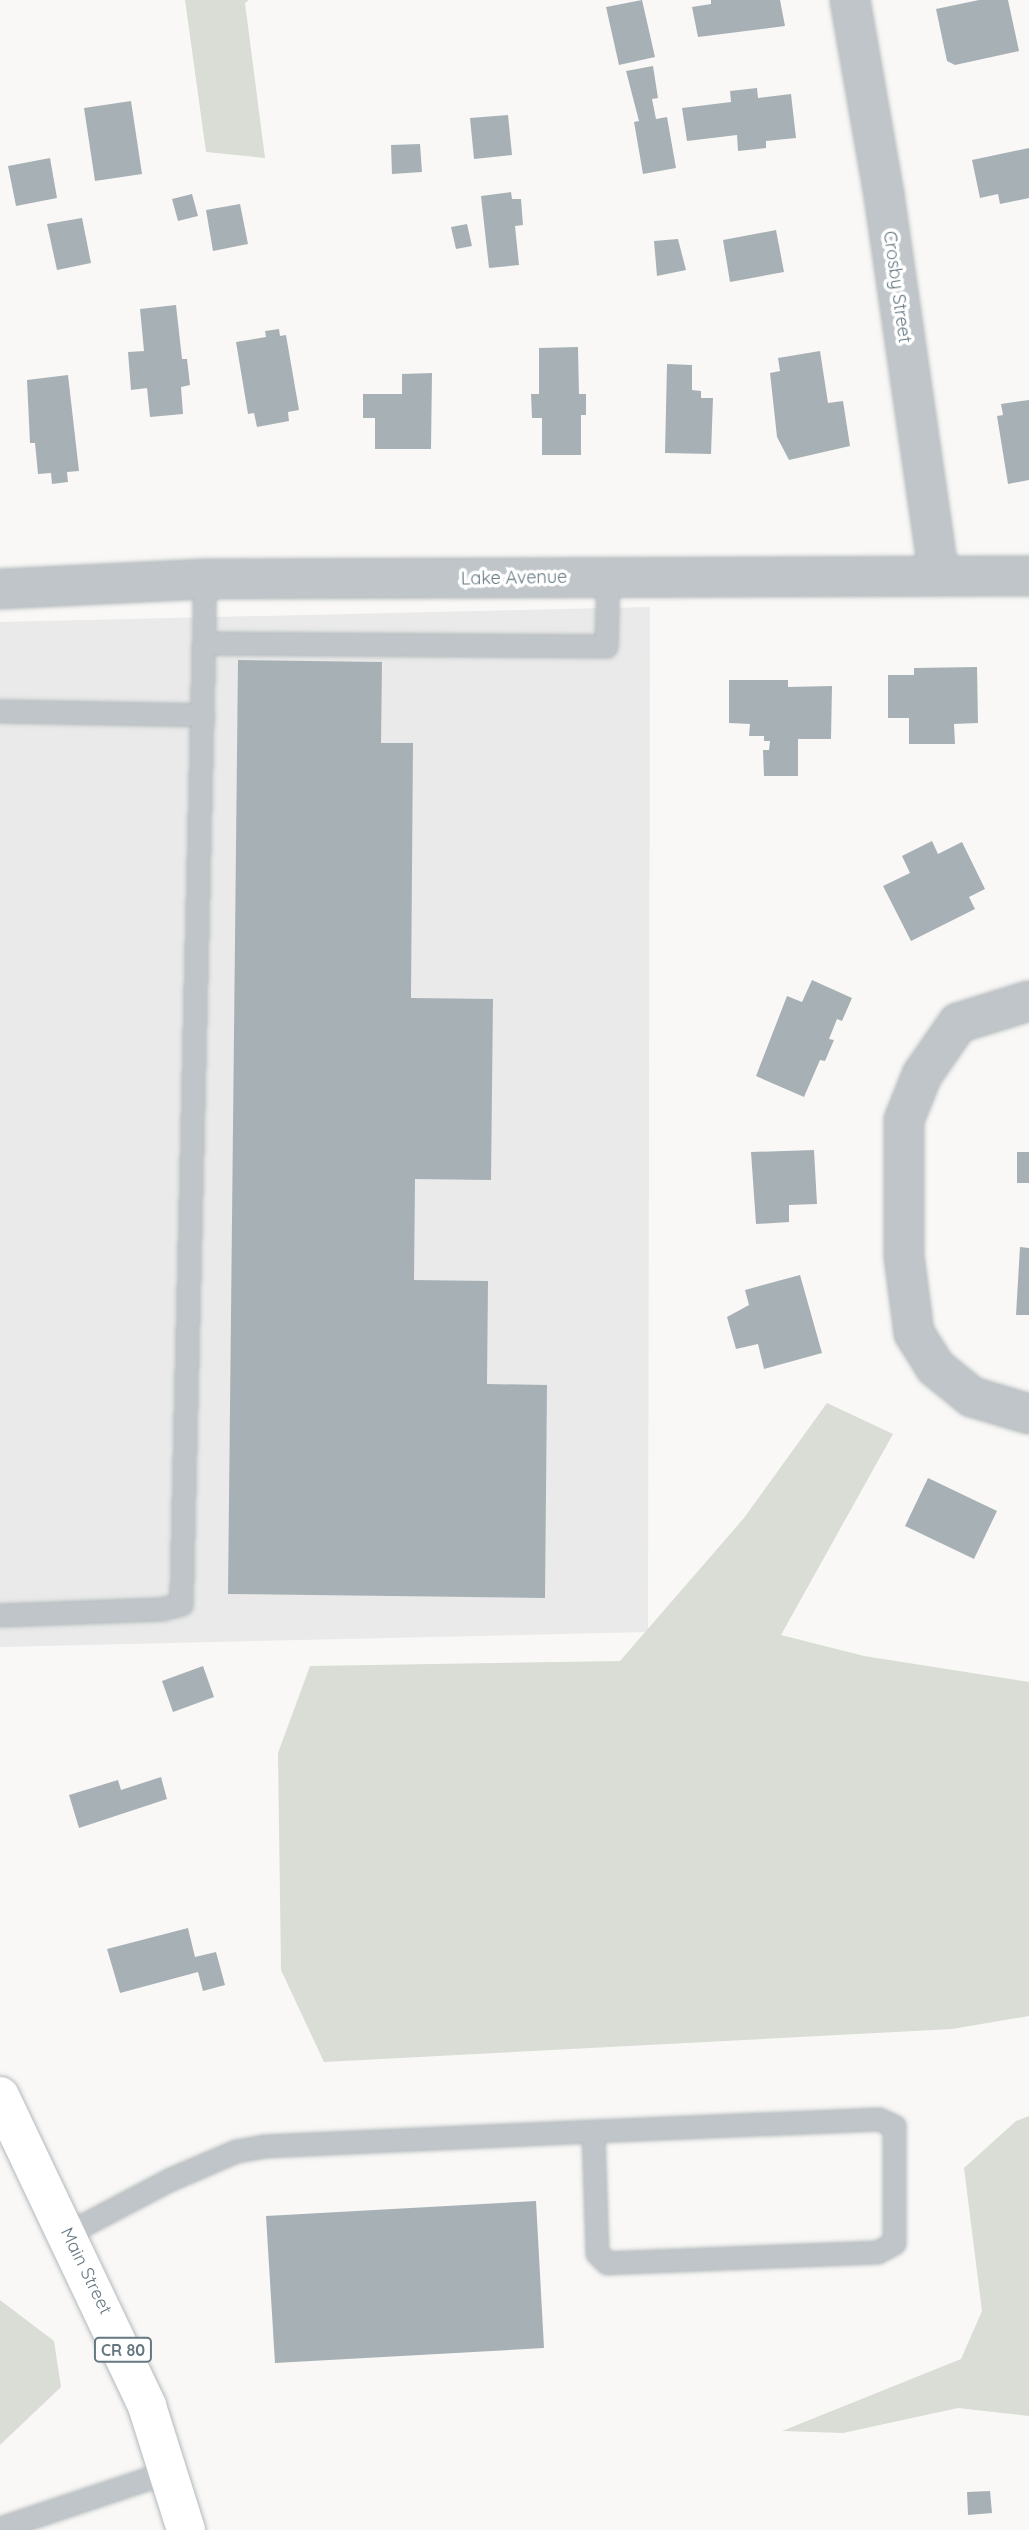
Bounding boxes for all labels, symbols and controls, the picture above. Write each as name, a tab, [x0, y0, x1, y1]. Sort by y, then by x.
street label: Crosby Street	[878, 230, 916, 344]
street label: Lake Avenue	[461, 566, 567, 590]
street label: Main Street	[56, 2224, 116, 2318]
road number: CR 80	[93, 2338, 153, 2362]

